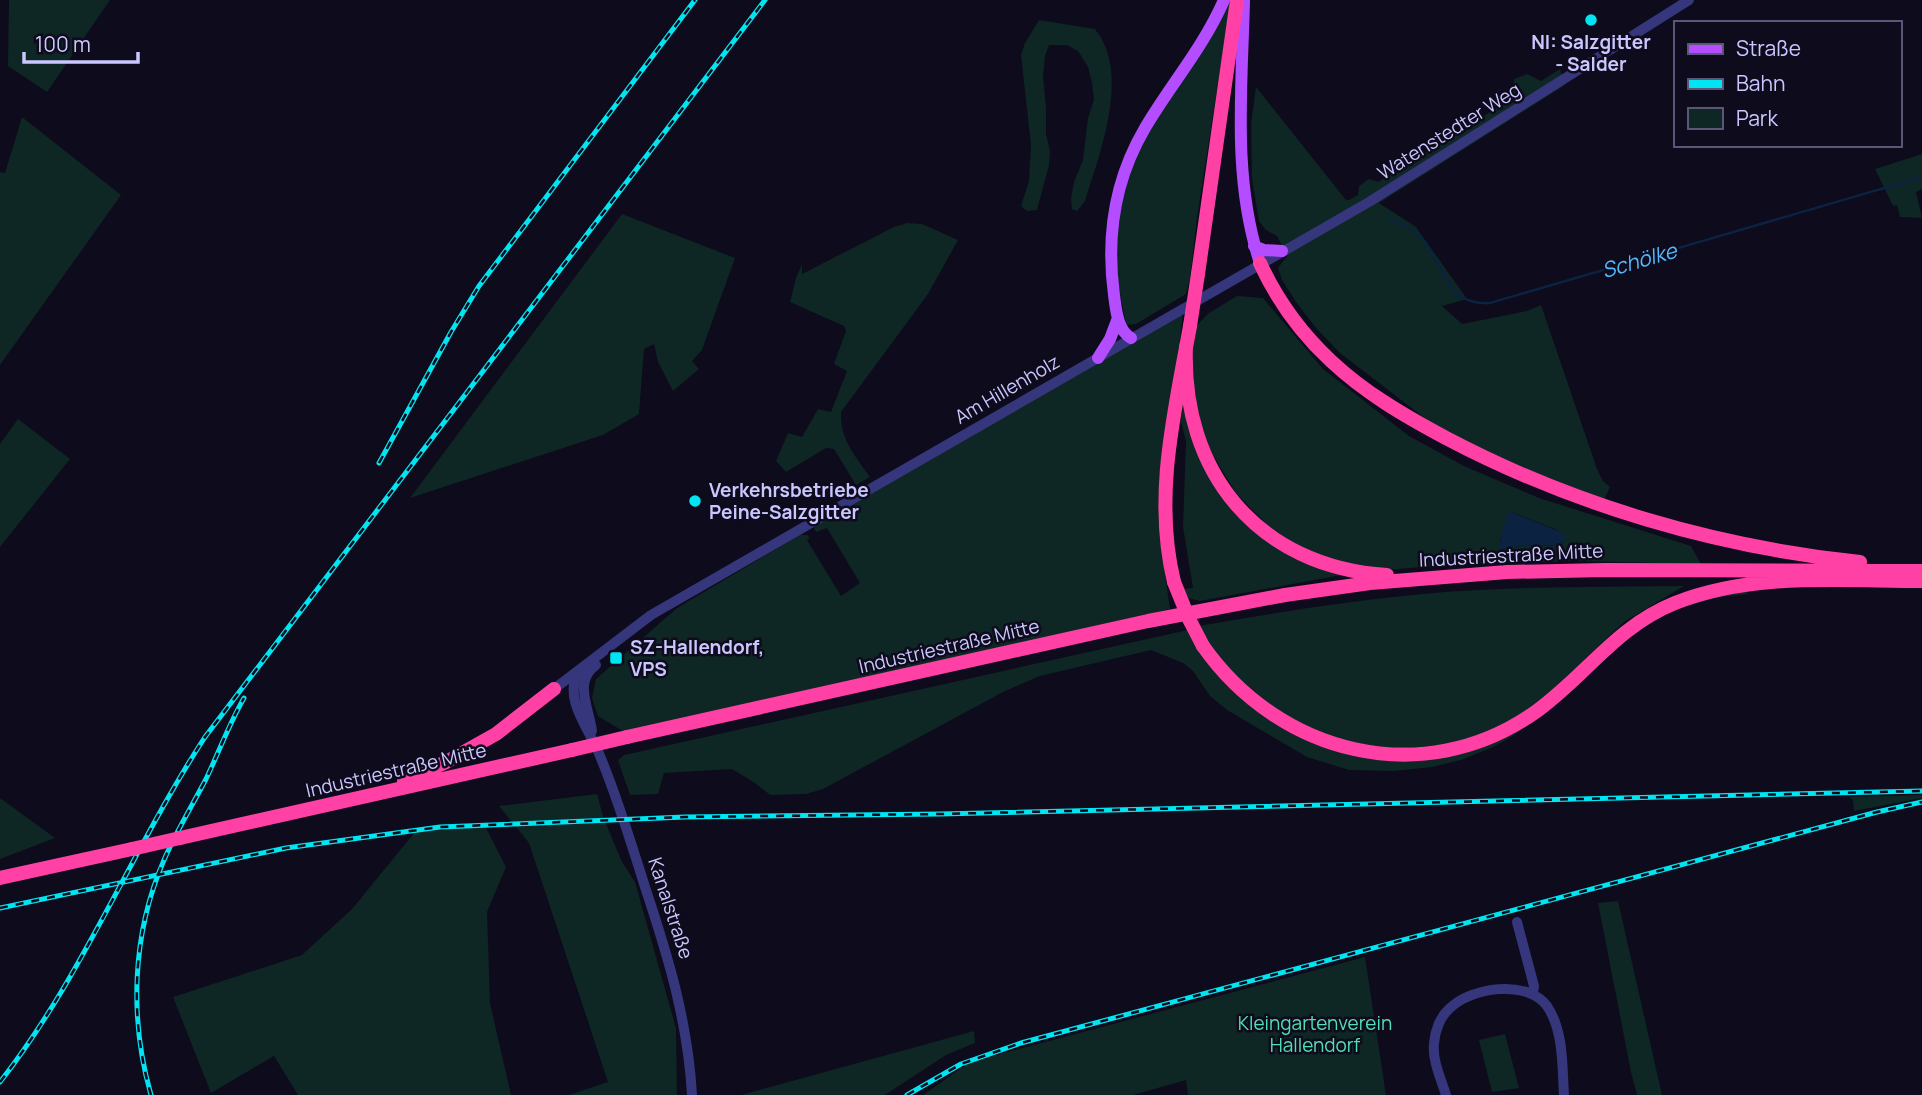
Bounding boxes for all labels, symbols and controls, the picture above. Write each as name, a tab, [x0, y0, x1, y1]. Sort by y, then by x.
marker: NI: Salzgitter - Salder	[1583, 12, 1599, 28]
scale bar	[24, 21, 138, 65]
legend	[1674, 21, 1901, 147]
place label: NI: Salzgitter - Salder	[1531, 29, 1651, 77]
text: 100 m	[35, 30, 91, 58]
text: Straße	[1736, 34, 1801, 62]
text: Bahn	[1736, 69, 1786, 97]
street label: Watenstedter Weg	[1372, 76, 1526, 186]
text: Park	[1736, 104, 1778, 132]
water label: Schölke	[1598, 235, 1681, 284]
street label: Am Hillenholz	[950, 348, 1064, 430]
place label: Verkehrsbetriebe Peine-Salzgitter	[709, 477, 869, 525]
marker: Verkehrsbetriebe Peine-Salzgitter	[687, 493, 703, 509]
street label: Industriestraße Mitte	[1418, 537, 1604, 573]
street label: Industriestraße Mitte	[856, 613, 1042, 679]
place label: SZ-Hallendorf, VPS	[630, 634, 764, 682]
marker: SZ-Hallendorf, VPS	[608, 650, 624, 666]
street label: Industriestraße Mitte	[303, 737, 489, 803]
street label: Kanalstraße	[642, 854, 700, 962]
park label: Kleingartenverein Hallendorf	[1238, 1010, 1392, 1058]

